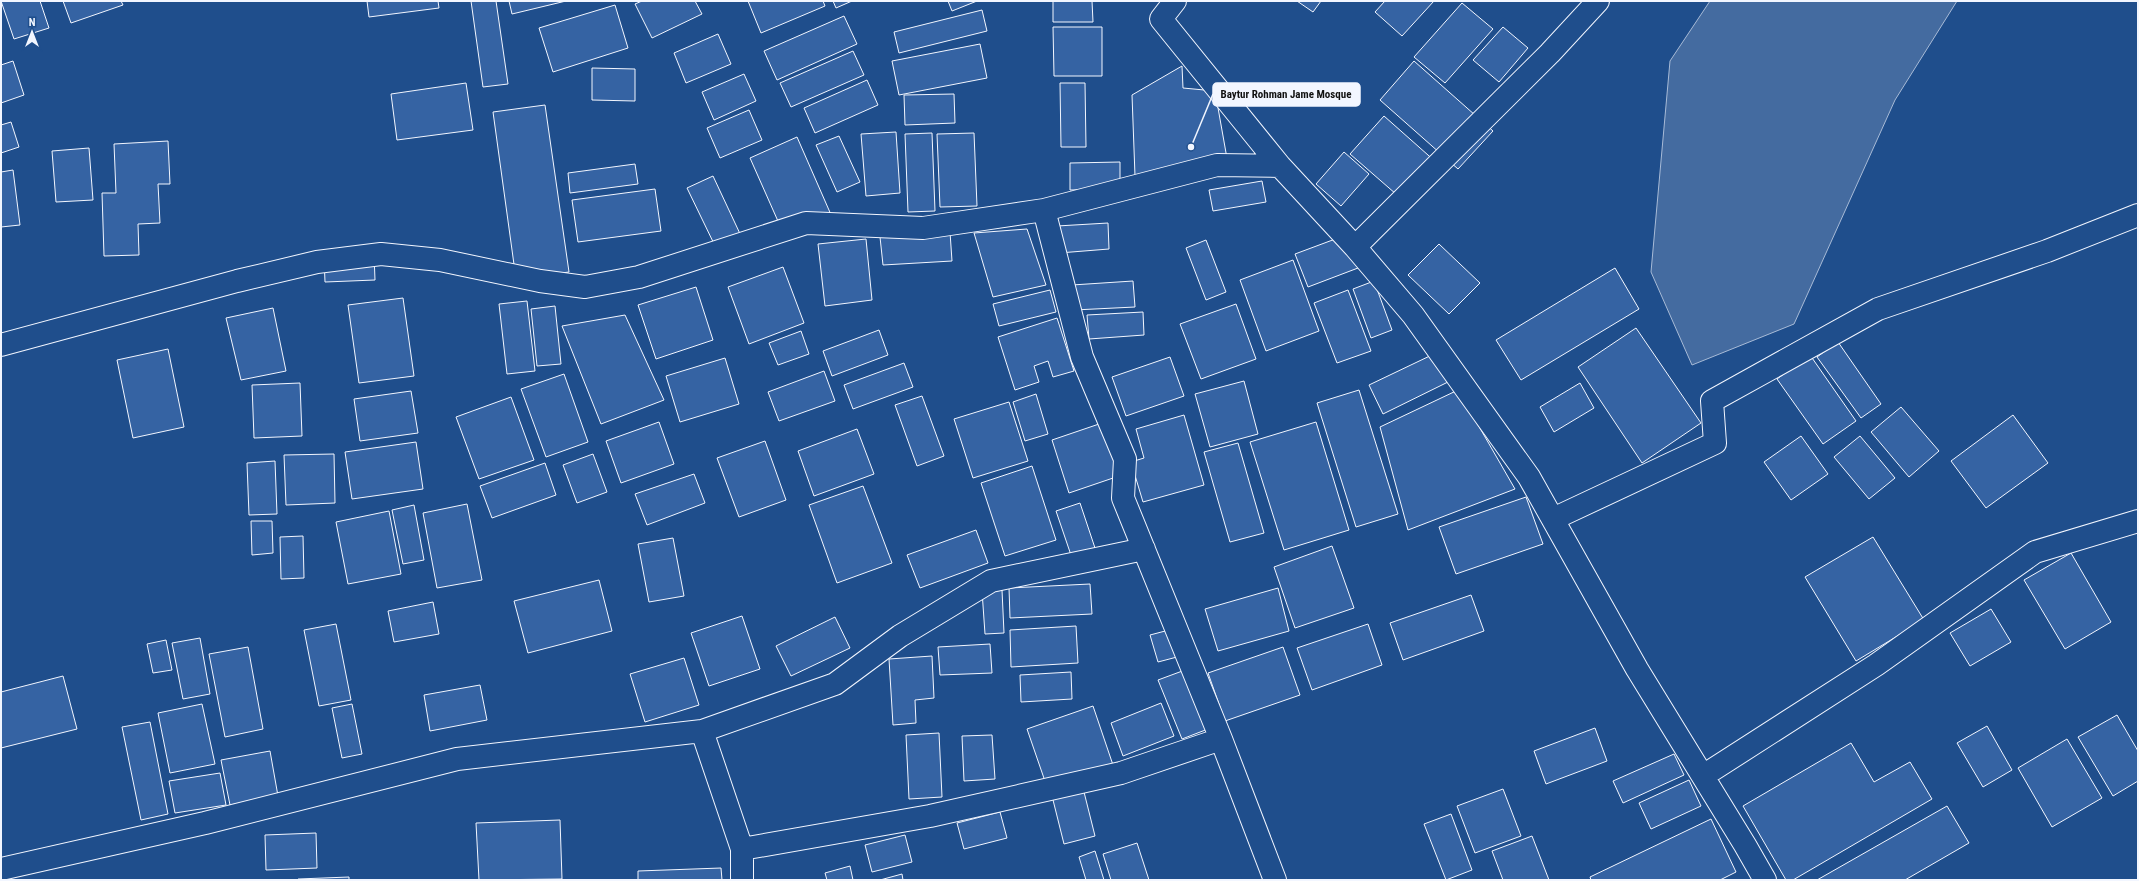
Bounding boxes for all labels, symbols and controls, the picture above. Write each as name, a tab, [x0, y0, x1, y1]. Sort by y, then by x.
north arrow	[12, 12, 52, 52]
text: N	[29, 16, 36, 29]
callout: Baytur Rohman Jame Mosque	[1213, 83, 1360, 106]
text: Baytur Rohman Jame Mosque	[1221, 88, 1351, 101]

